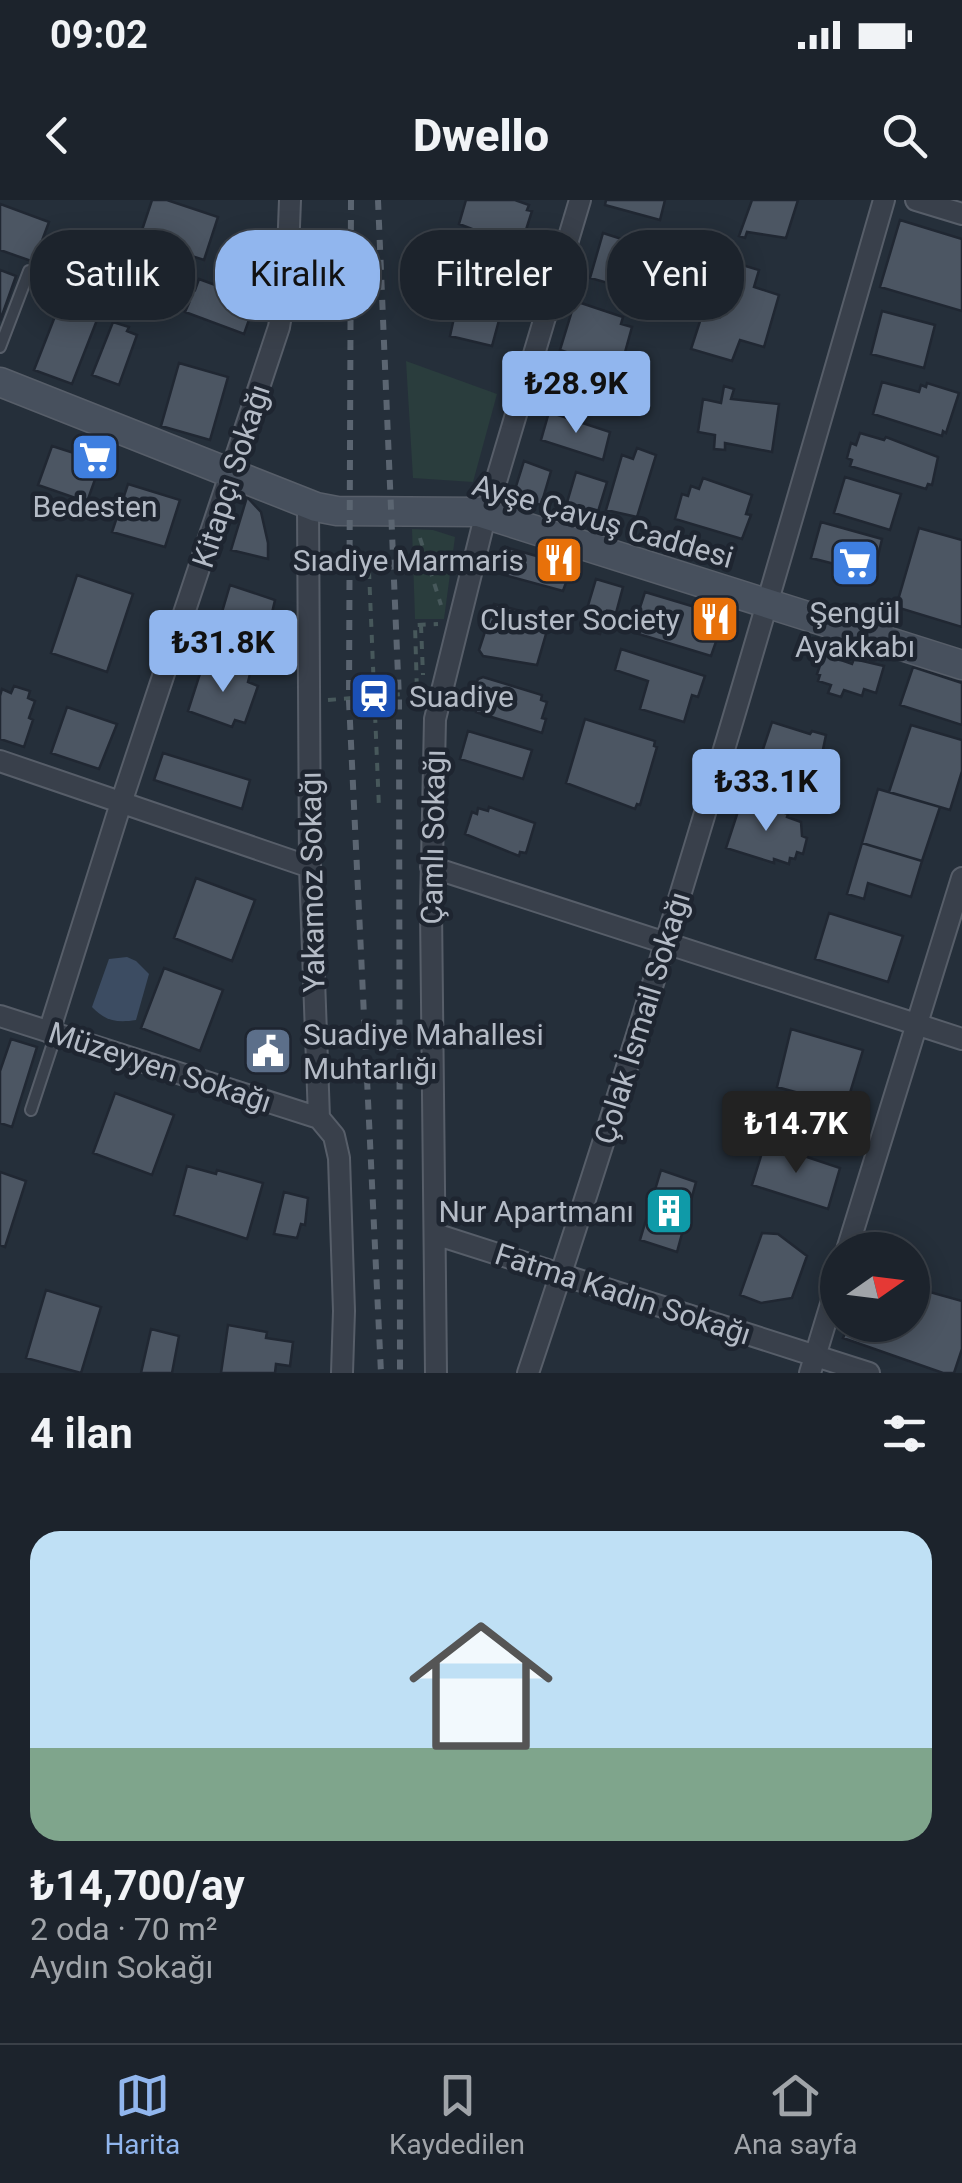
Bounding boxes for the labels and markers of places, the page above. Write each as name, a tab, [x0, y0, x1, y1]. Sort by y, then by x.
pin: ₺28.9K	[495, 351, 657, 436]
supermarket icon: Bedesten	[69, 431, 121, 483]
place label: Bedesten	[32, 489, 158, 524]
restaurant icon: Sıadiye Marmaris	[533, 534, 585, 586]
supermarket icon: Şengül Ayakkabı	[829, 537, 881, 589]
place label: Sıadiye Marmaris	[293, 543, 524, 578]
restaurant icon: Cluster Society	[689, 593, 741, 645]
place label: Şengül Ayakkabı	[795, 595, 915, 664]
place label: Cluster Society	[480, 602, 680, 637]
pin: ₺31.8K	[142, 610, 304, 695]
station icon: Suadiye	[348, 670, 400, 722]
place label: Suadiye	[409, 679, 514, 714]
pin: ₺33.1K	[685, 749, 847, 834]
place label: Suadiye Mahallesi Muhtarlığı	[303, 1017, 544, 1086]
public building icon: Suadiye Mahallesi Muhtarlığı	[242, 1025, 294, 1077]
pin: ₺14.7K	[715, 1091, 877, 1176]
building icon: Nur Apartmanı	[643, 1185, 695, 1237]
place label: Nur Apartmanı	[438, 1194, 634, 1229]

